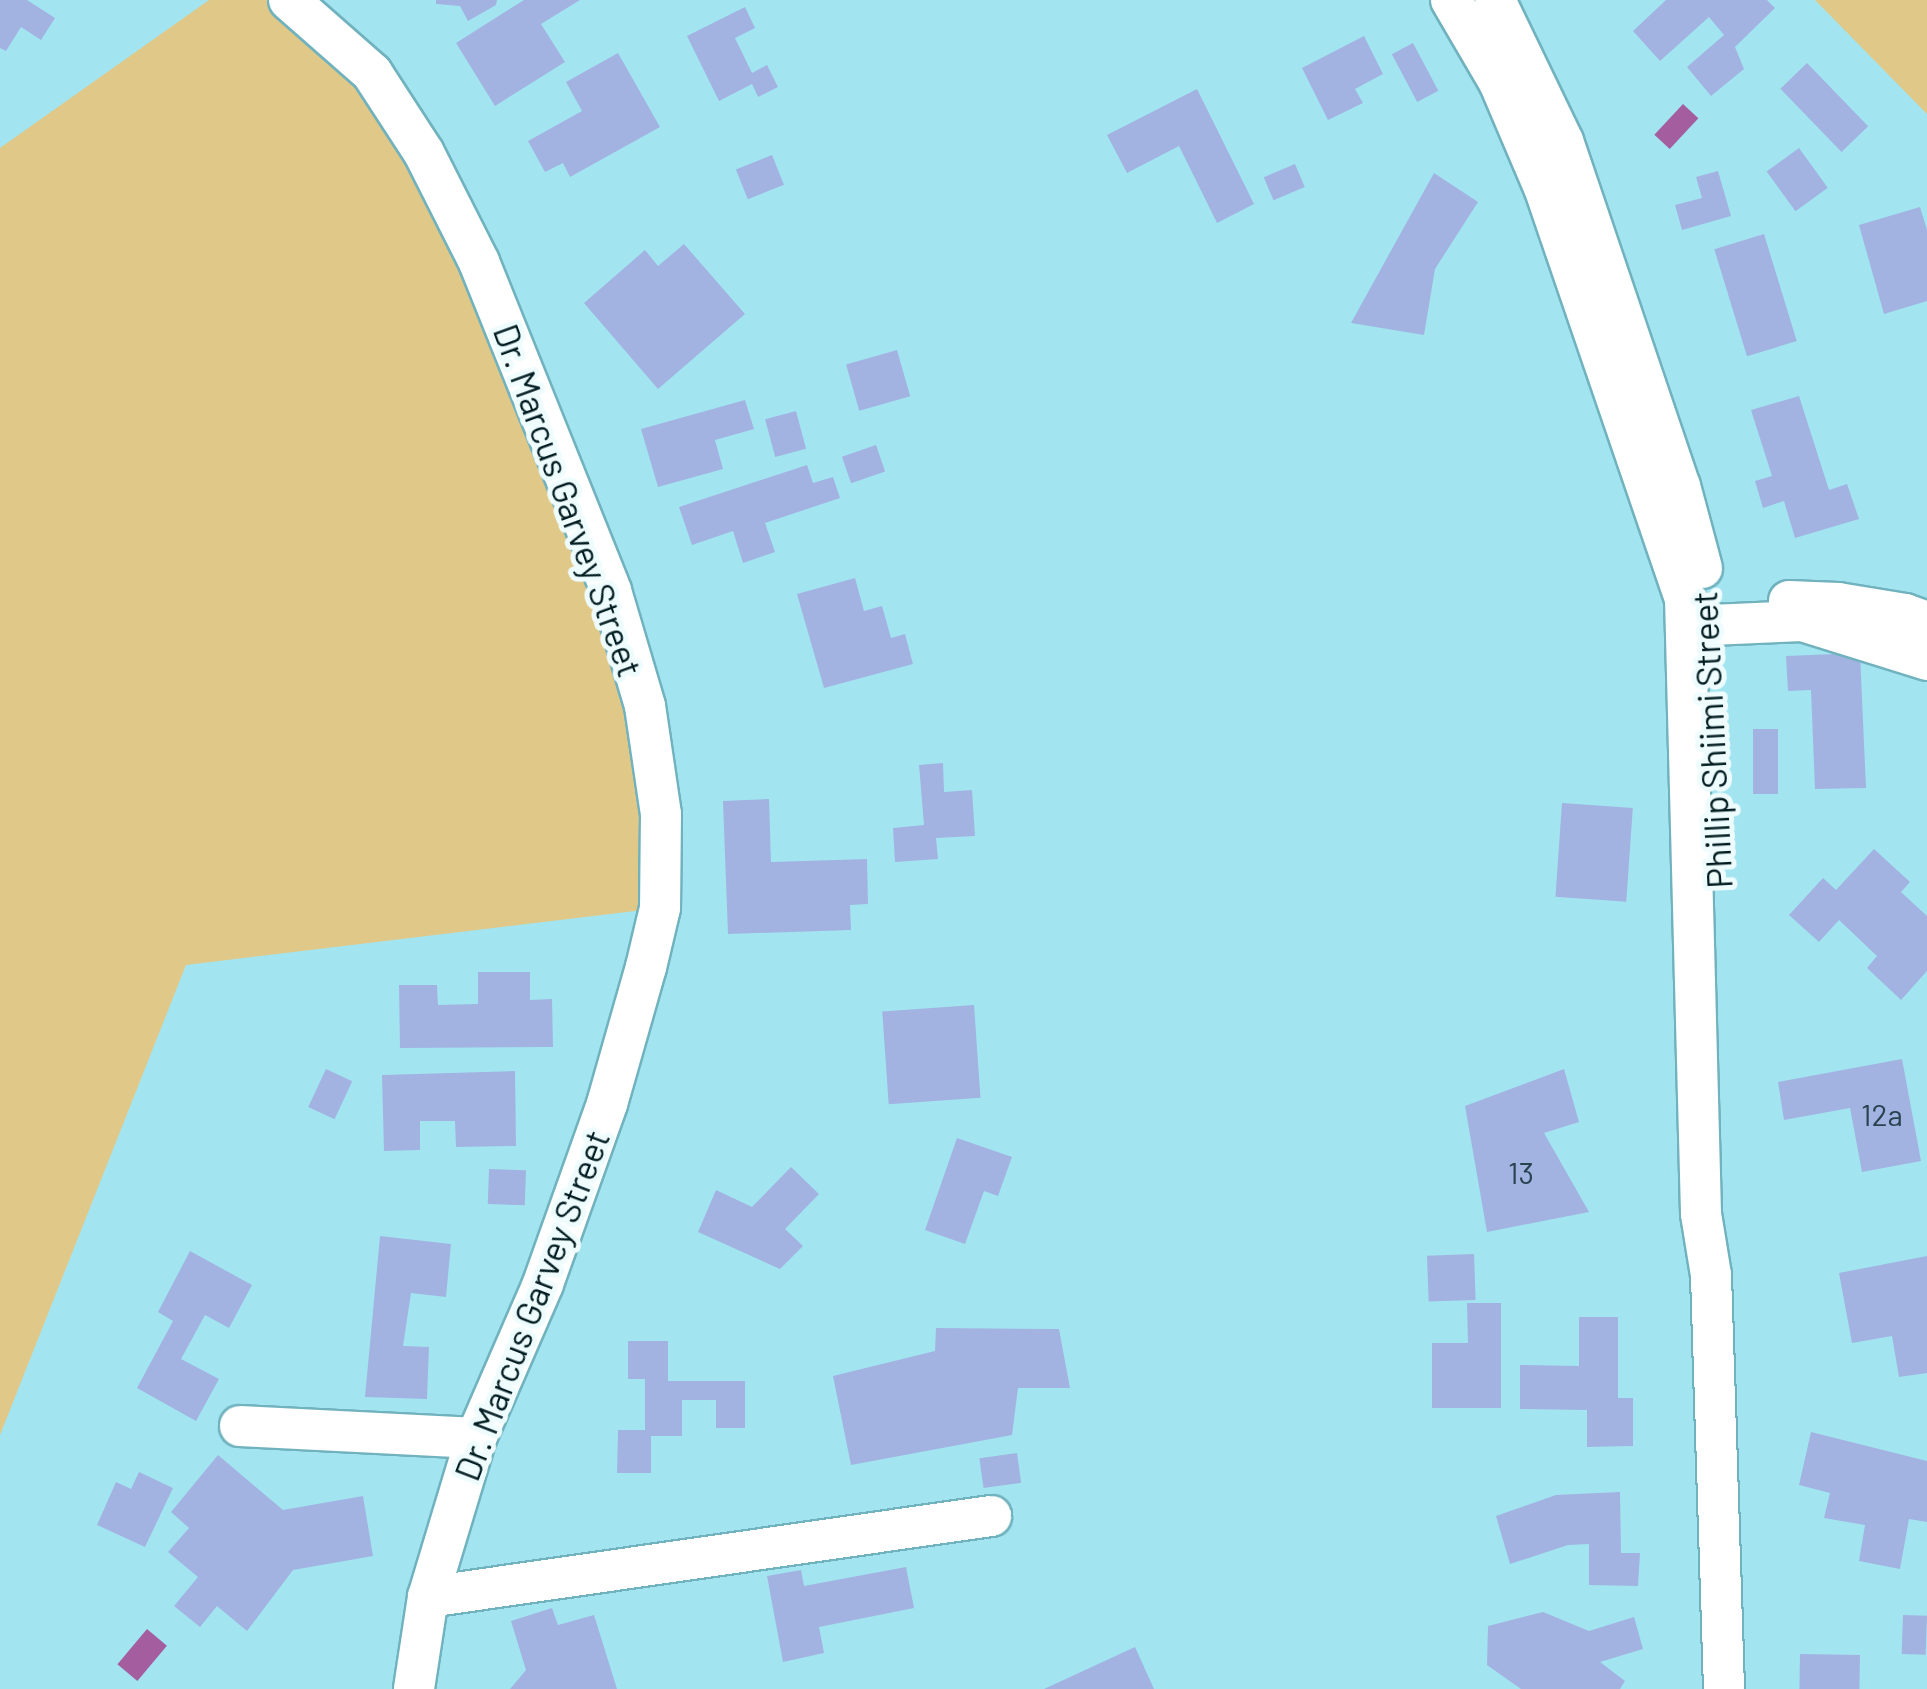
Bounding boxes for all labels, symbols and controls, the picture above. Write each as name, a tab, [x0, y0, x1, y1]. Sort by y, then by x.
street label: Dr. Marcus Garvey Street	[486, 318, 652, 682]
street label: Phillip Shiimi Street	[1682, 590, 1740, 890]
house number: 12a	[1861, 1096, 1903, 1132]
street label: Dr. Marcus Garvey Street	[445, 1124, 617, 1486]
house number: 13	[1508, 1154, 1534, 1190]

